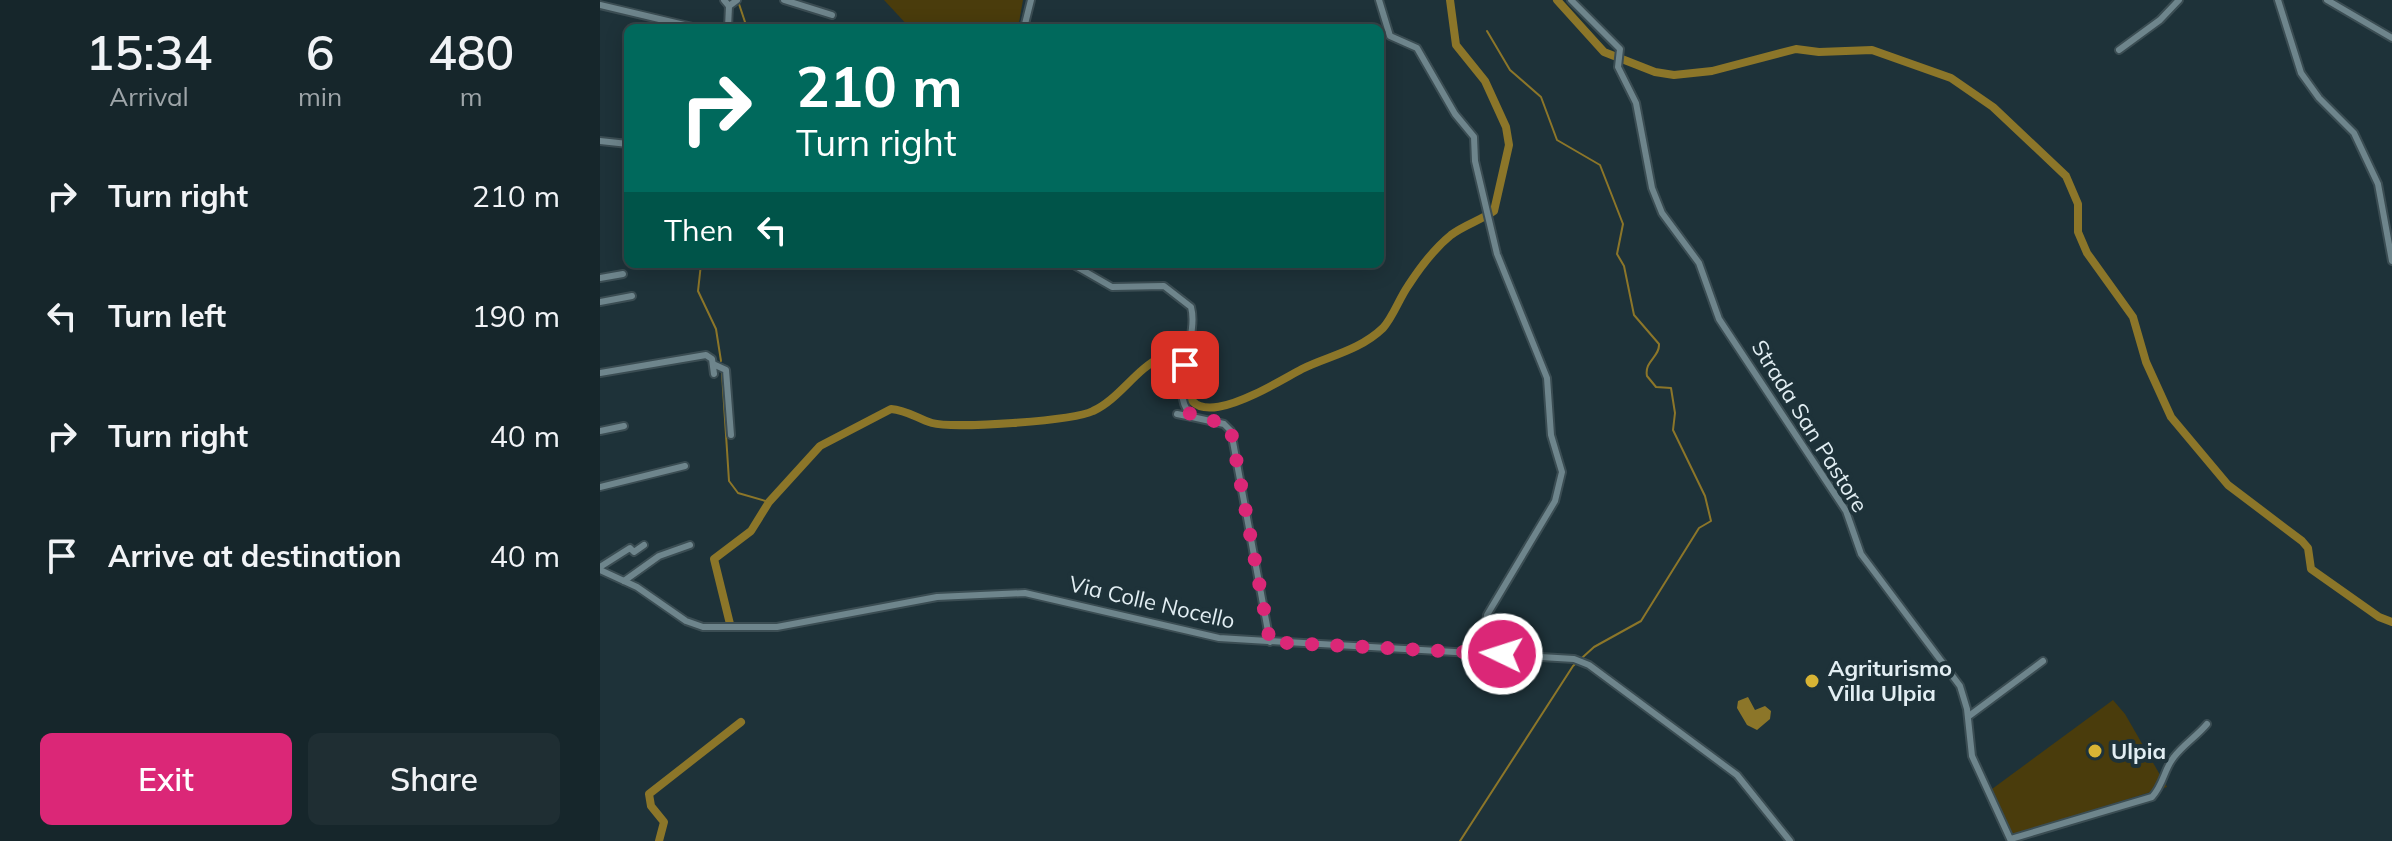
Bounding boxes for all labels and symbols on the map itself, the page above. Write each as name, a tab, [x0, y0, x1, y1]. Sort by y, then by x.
pin	[1151, 331, 1219, 399]
street label: Strada San Pastore	[1746, 335, 1874, 517]
street label: Via Colle Nocello	[1066, 569, 1238, 635]
position arrow	[1460, 612, 1544, 696]
place label: Agriturismo Villa Ulpia	[1827, 654, 1952, 707]
marker: Agriturismo Villa Ulpia	[1803, 672, 1821, 690]
place label: Ulpia	[2111, 737, 2166, 765]
marker: Ulpia	[2086, 742, 2104, 760]

